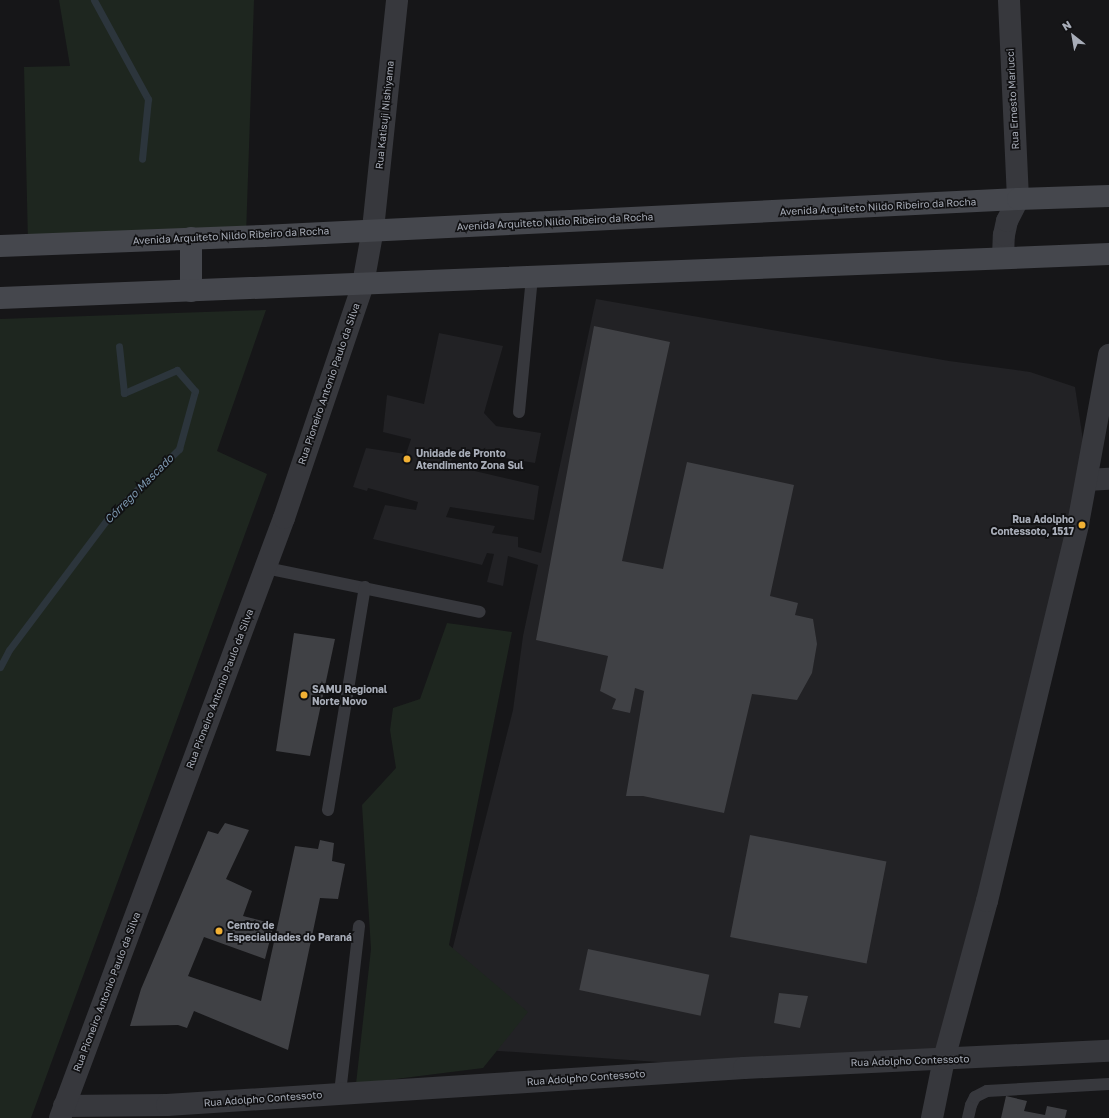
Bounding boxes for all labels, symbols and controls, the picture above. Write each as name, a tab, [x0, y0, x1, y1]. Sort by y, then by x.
north arrow	[1053, 16, 1093, 56]
text: N	[1060, 18, 1073, 33]
street label: Rua Ernesto Mariucci	[1004, 48, 1022, 150]
street label: Rua Katisuji Nishiyama	[373, 60, 397, 170]
street label: Avenida Arquiteto Nildo Ribeiro da Rocha	[779, 196, 977, 218]
street label: Avenida Arquiteto Nildo Ribeiro da Rocha	[456, 211, 654, 233]
street label: Avenida Arquiteto Nildo Ribeiro da Rocha	[132, 225, 330, 247]
street label: Rua Pioneiro Antonio Paulo da Silva	[296, 302, 362, 466]
place label: Unidade de Pronto Atendimento Zona Sul	[416, 447, 523, 470]
water label: Córrego Mascado	[102, 452, 176, 526]
marker: Unidade de Pronto Atendimento Zona Sul	[401, 453, 413, 465]
place label: Rua Adolpho Contessoto, 1517	[990, 513, 1074, 536]
marker: Rua Adolpho Contessoto, 1517	[1077, 520, 1087, 530]
street label: Rua Pioneiro Antonio Paulo da Silva	[184, 607, 256, 771]
place label: SAMU Regional Norte Novo	[312, 683, 387, 706]
marker: SAMU Regional Norte Novo	[299, 690, 309, 700]
street label: Rua Pioneiro Antonio Paulo da Silva	[71, 910, 143, 1074]
place label: Centro de Especialidades do Paraná	[227, 919, 352, 942]
marker: Centro de Especialidades do Paraná	[214, 926, 224, 936]
street label: Rua Adolpho Contessoto	[850, 1053, 970, 1069]
street label: Rua Adolpho Contessoto	[526, 1068, 646, 1088]
street label: Rua Adolpho Contessoto	[203, 1089, 323, 1109]

